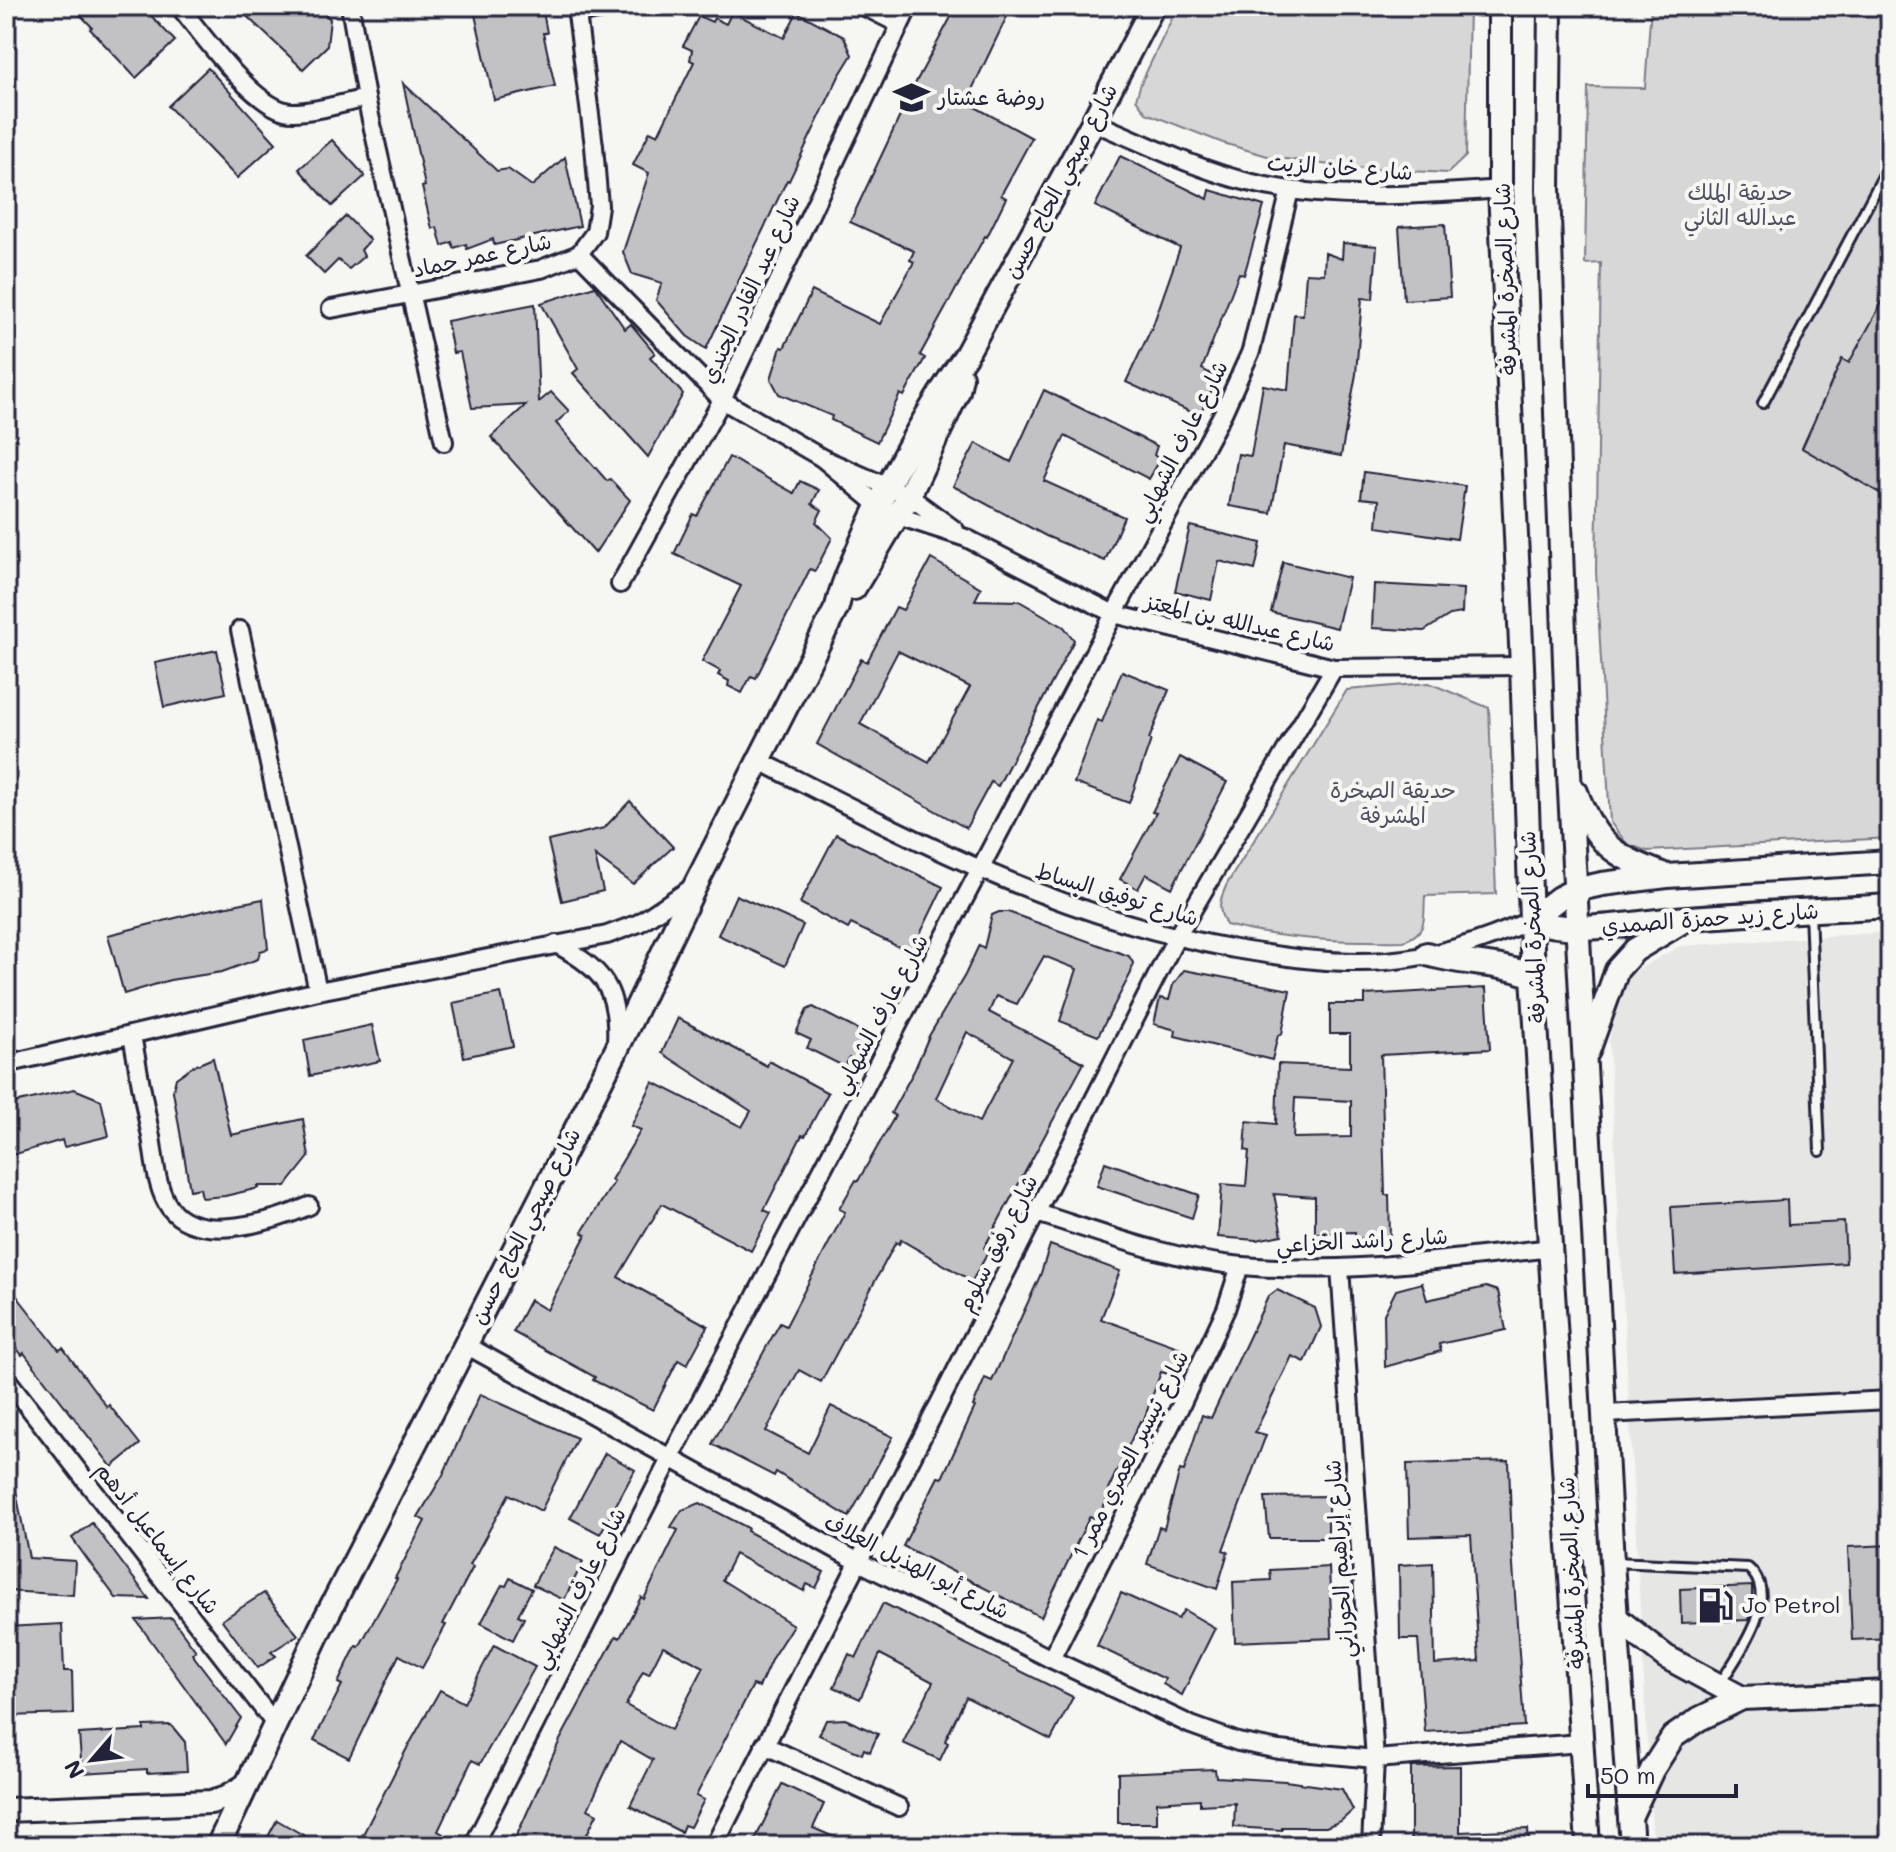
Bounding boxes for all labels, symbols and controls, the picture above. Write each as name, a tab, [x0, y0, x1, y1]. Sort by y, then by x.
school or university icon: روضة عشتار	[893, 78, 931, 116]
street label: شارع صبحي الحاج حسن	[996, 78, 1129, 286]
place label: روضة عشتار	[936, 82, 1045, 111]
street label: شارع خان الزيت	[1266, 147, 1414, 188]
park label: حديقة الملك عبدالله الثاني	[1684, 177, 1796, 237]
street label: شارع الصخرة المشرفة	[1487, 182, 1524, 376]
street label: شارع عبد القادر الجندي	[693, 190, 809, 389]
street label: شارع عمر حماد	[410, 226, 554, 285]
street label: شارع عارف الشهابي	[1127, 355, 1239, 529]
street label: شارع عبدالله بن المعتز	[1140, 585, 1338, 659]
park label: حديقة الصخرة المشرفة	[1330, 775, 1456, 829]
street label: شارع الصخرة المشرفة	[1512, 830, 1553, 1024]
street label: شارع توفيق البساط	[1032, 855, 1202, 934]
street label: شارع زيد حمزة الصمدي	[1600, 895, 1820, 943]
street label: شارع عارف الشهابي	[825, 929, 939, 1102]
street label: شارع صبحي الحاج حسن	[462, 1123, 592, 1332]
street label: شارع رفيق سلوم	[950, 1169, 1047, 1318]
street label: شارع راشد الخزاعي	[1275, 1221, 1449, 1264]
street label: شارع تيسير العمري ممر 1	[1064, 1345, 1197, 1564]
street label: شارع إسماعيل أدهم	[88, 1456, 227, 1622]
street label: شارع إبراهيم الحوراني	[1317, 1458, 1366, 1659]
street label: شارع الصخرة المشرفة	[1551, 1476, 1592, 1670]
street label: شارع عارف الشهابي	[525, 1502, 637, 1676]
street label: شارع أبو الهذيل العلاف	[819, 1506, 1015, 1627]
fuel station icon: Jo Petrol	[1697, 1586, 1735, 1624]
place label: Jo Petrol	[1742, 1590, 1841, 1619]
north arrow	[52, 1720, 132, 1800]
scale bar	[1588, 1748, 1736, 1798]
text: N	[57, 1755, 91, 1784]
text: 50 m	[1600, 1759, 1656, 1790]

